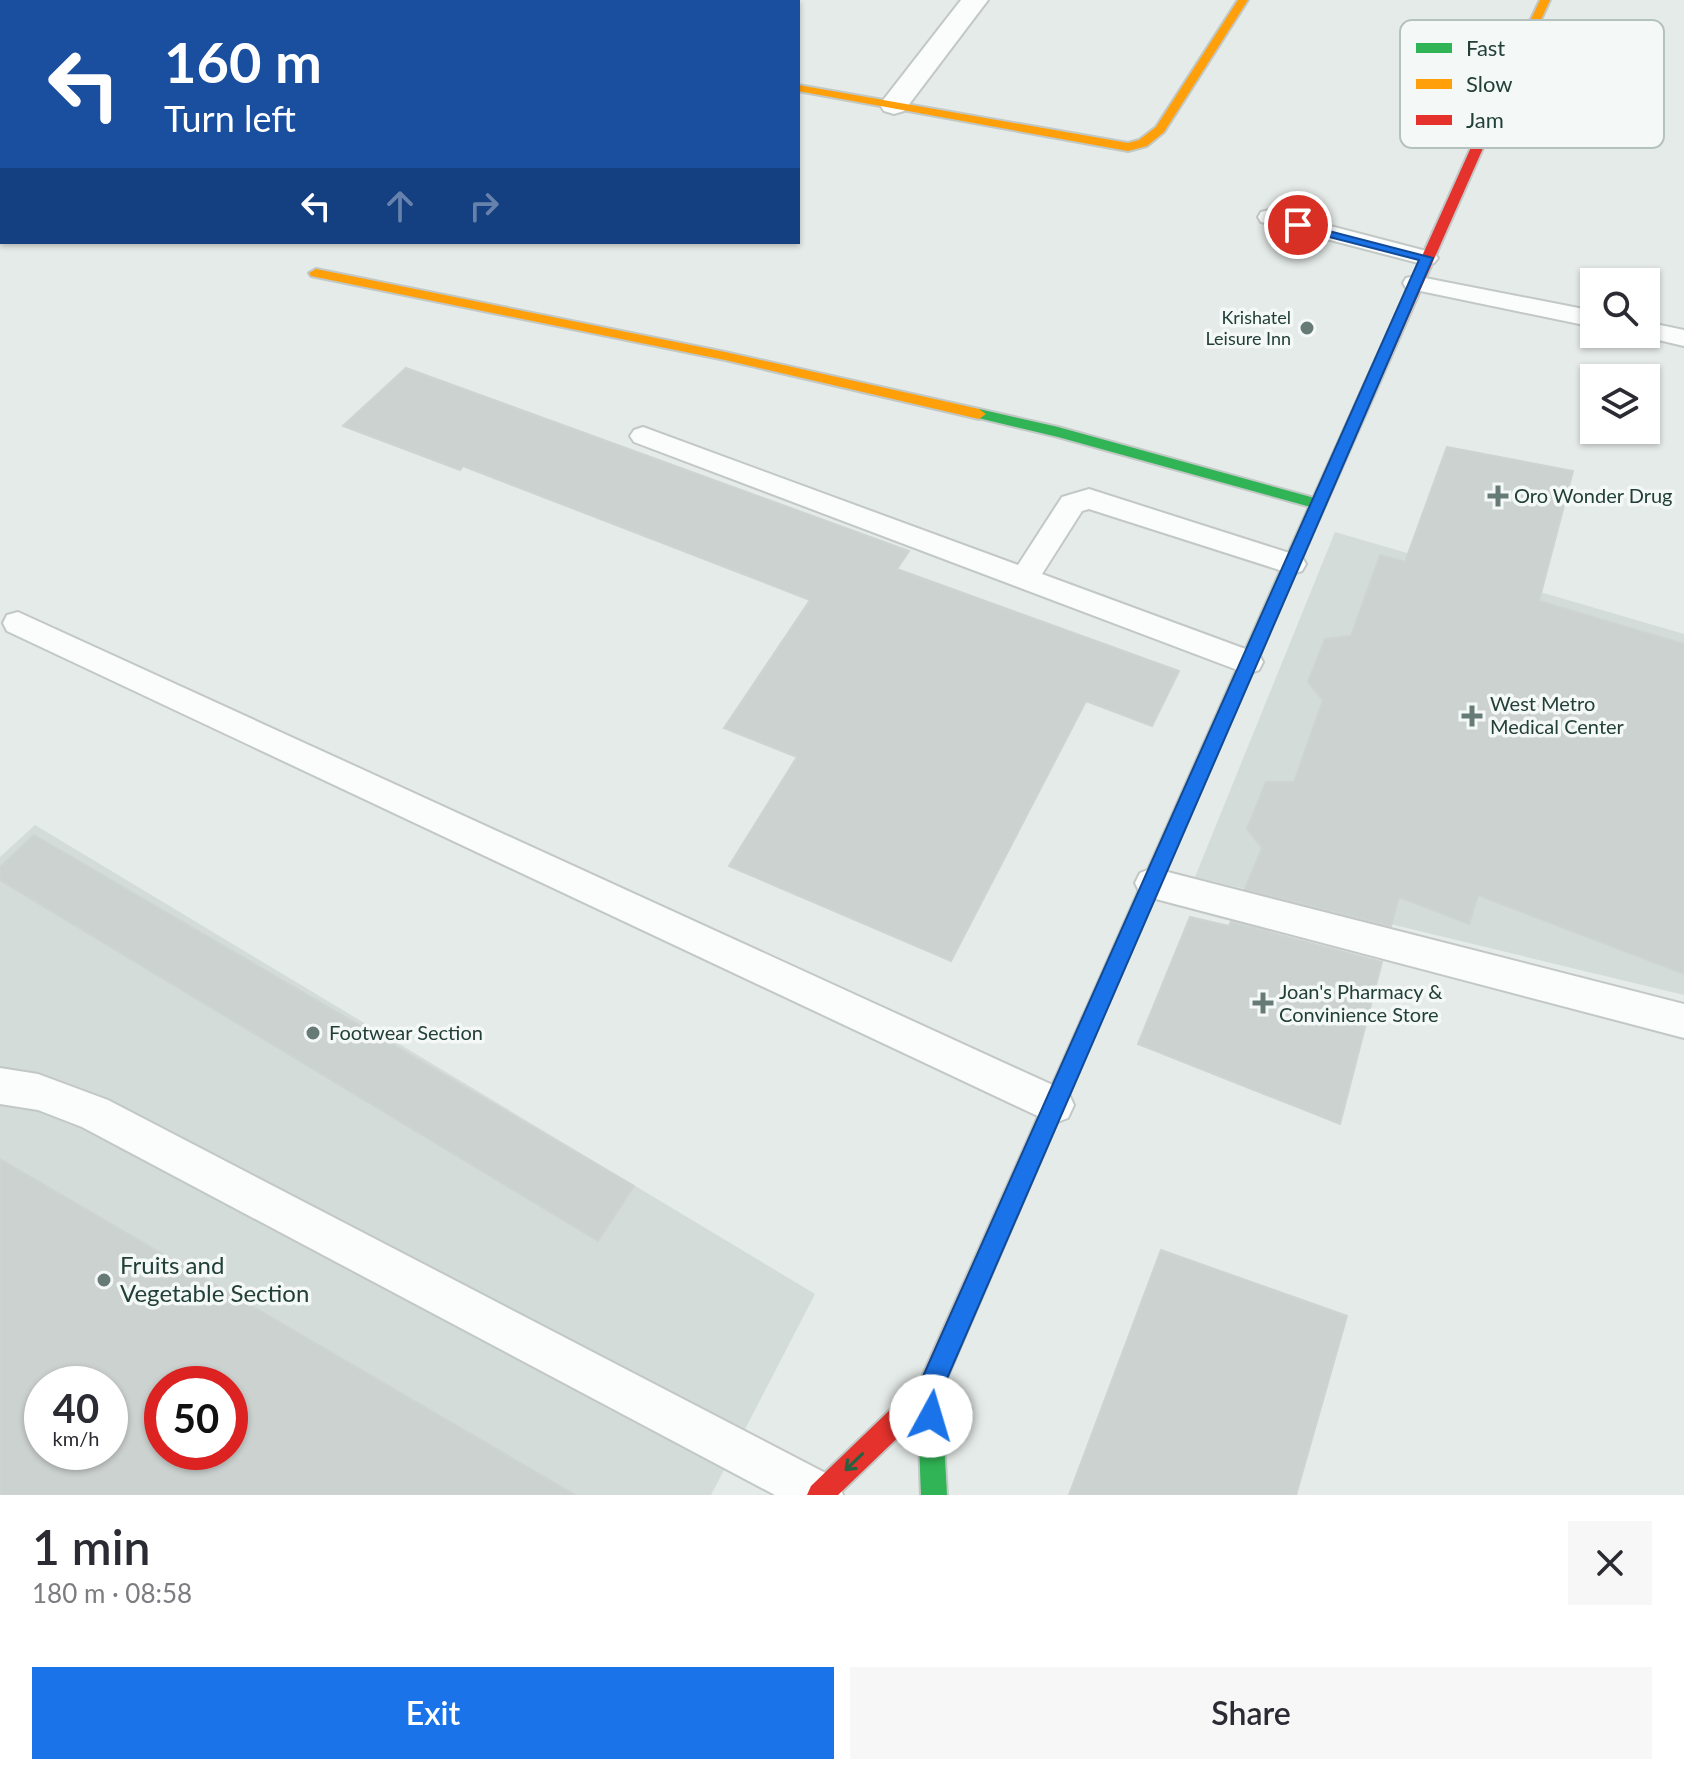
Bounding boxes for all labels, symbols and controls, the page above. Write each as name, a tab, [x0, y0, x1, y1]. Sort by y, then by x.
legend	[1400, 20, 1664, 148]
text: 160 m	[164, 28, 322, 95]
icon: left	[32, 32, 136, 136]
text: Fast	[1466, 34, 1505, 61]
text: Slow	[1466, 70, 1513, 97]
text: Turn left	[164, 96, 296, 140]
text: Jam	[1466, 106, 1504, 133]
icon: left	[294, 184, 338, 228]
icon: ahead	[378, 184, 422, 228]
icon: right	[462, 184, 506, 228]
pin	[1264, 191, 1332, 259]
icon: arrive	[1276, 203, 1320, 247]
map controls	[1580, 268, 1660, 444]
button: search	[1580, 268, 1660, 348]
place label: Krishatel Leisure Inn	[1205, 306, 1291, 349]
marker: Krishatel Leisure Inn	[1298, 319, 1316, 337]
button: layers	[1580, 364, 1660, 444]
place label: Oro Wonder Drug	[1514, 483, 1673, 507]
marker: Oro Wonder Drug	[1489, 487, 1507, 505]
place label: West Metro Medical Center	[1490, 691, 1625, 738]
marker: West Metro Medical Center	[1461, 705, 1483, 727]
place label: Joan's Pharmacy & Convinience Store	[1279, 979, 1443, 1026]
marker: Joan's Pharmacy & Convinience Store	[1254, 994, 1272, 1012]
place label: Footwear Section	[329, 1020, 483, 1044]
marker: Footwear Section	[304, 1024, 322, 1042]
place label: Fruits and Vegetable Section	[120, 1250, 309, 1307]
marker: Fruits and Vegetable Section	[95, 1271, 113, 1289]
speed limit sign: 50	[144, 1366, 248, 1470]
position arrow	[889, 1374, 973, 1458]
text: 40	[53, 1384, 99, 1432]
text: km/h	[53, 1426, 99, 1450]
one-way arrow	[844, 1452, 864, 1471]
text: 1 min	[32, 1518, 150, 1575]
button: close	[1568, 1521, 1652, 1605]
text: 180 m · 08:58	[32, 1577, 192, 1609]
button: Exit	[32, 1667, 834, 1759]
button: Share	[850, 1667, 1652, 1759]

